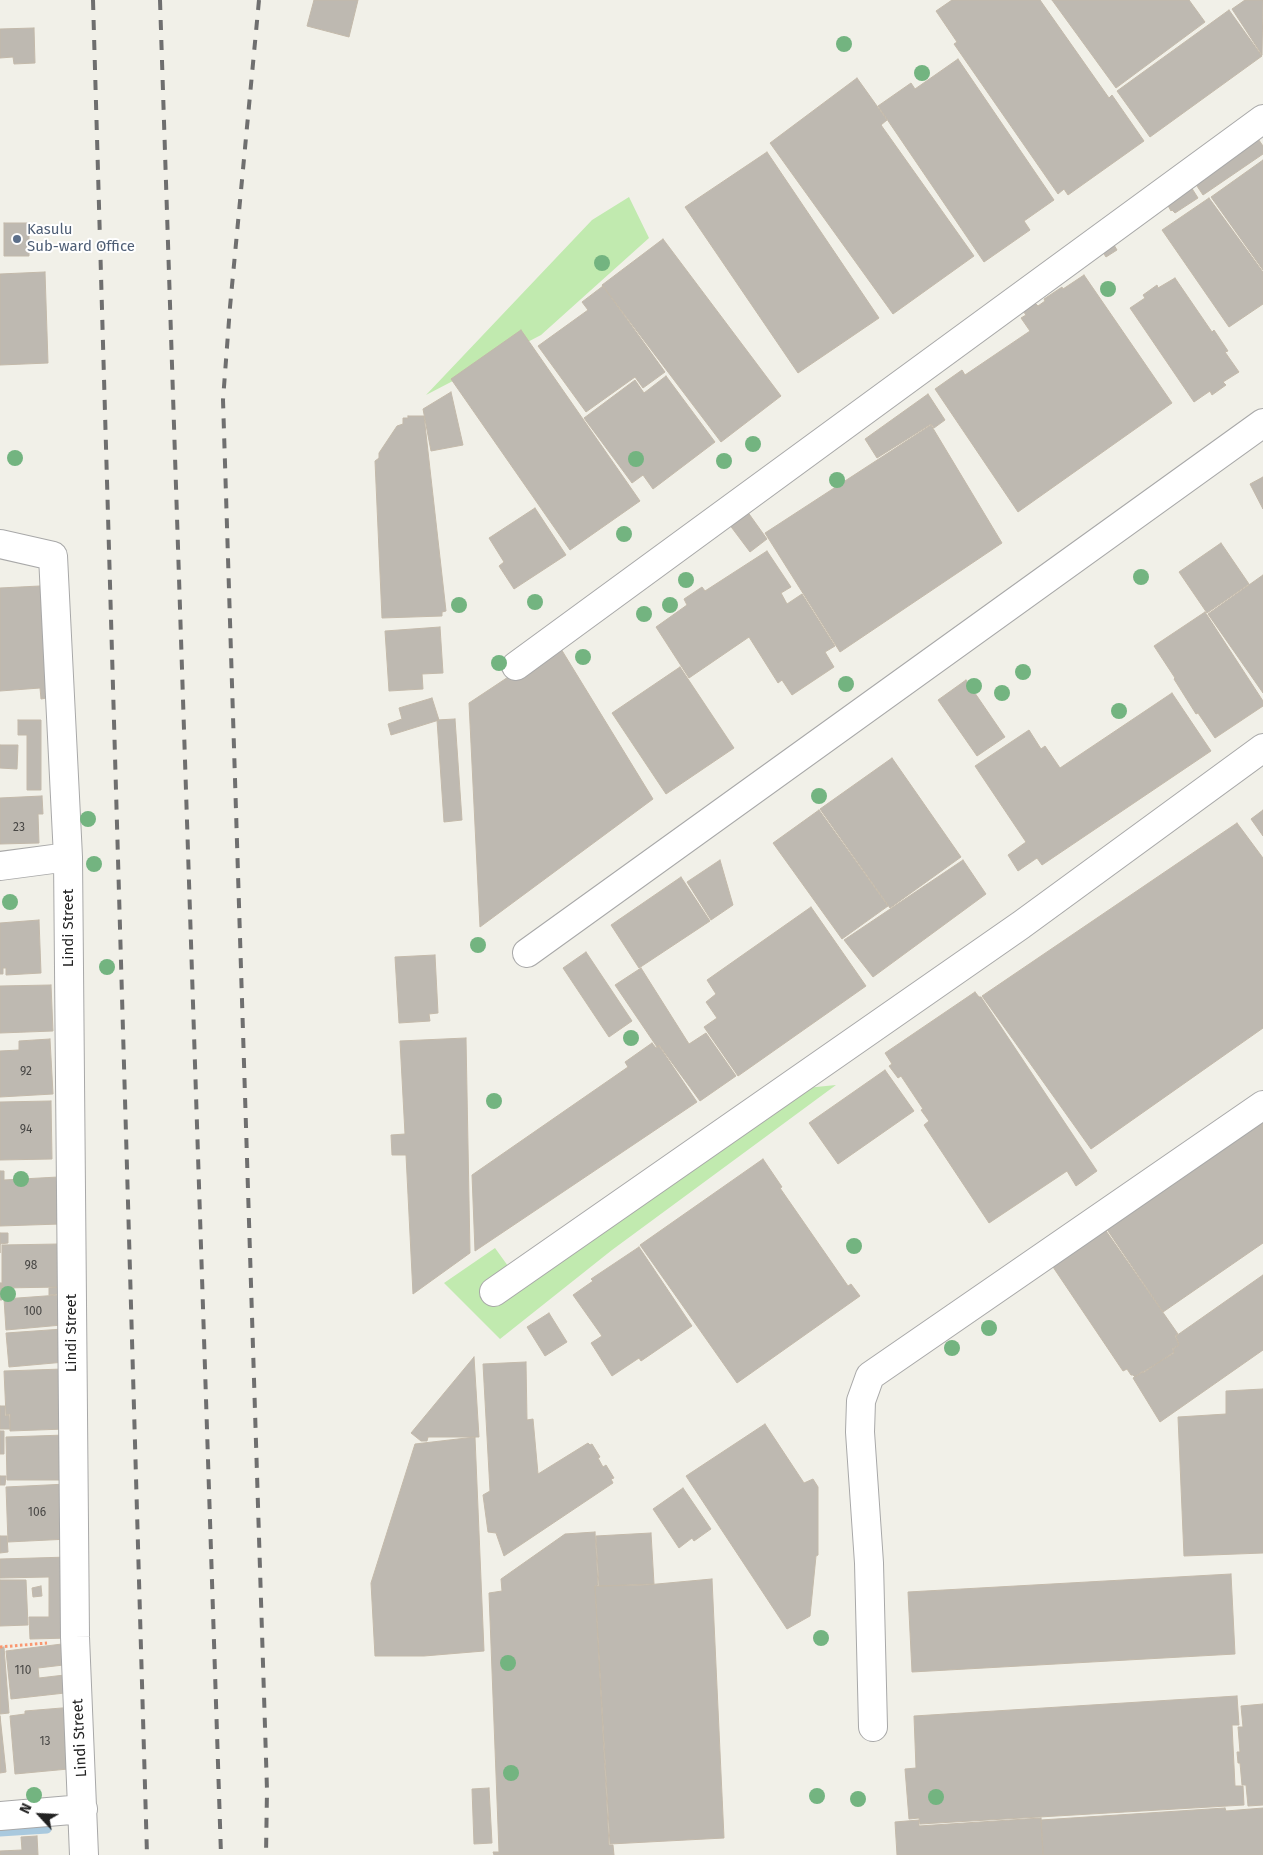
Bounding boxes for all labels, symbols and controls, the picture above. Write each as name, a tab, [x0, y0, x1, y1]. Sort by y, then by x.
place label: Kasulu Sub-ward Office	[27, 221, 135, 256]
marker: Kasulu Sub-ward Office	[11, 233, 23, 245]
house number: 23	[13, 821, 25, 835]
street label: Lindi Street	[60, 889, 78, 967]
house number: 92	[20, 1065, 32, 1079]
house number: 94	[20, 1123, 32, 1137]
house number: 98	[25, 1259, 37, 1273]
street label: Lindi Street	[63, 1294, 81, 1372]
house number: 100	[24, 1305, 42, 1319]
house number: 106	[28, 1506, 46, 1520]
house number: 110	[15, 1664, 31, 1678]
street label: Lindi Street	[69, 1698, 91, 1778]
house number: 13	[39, 1735, 51, 1749]
north arrow	[15, 1790, 65, 1840]
text: N	[16, 1801, 36, 1816]

